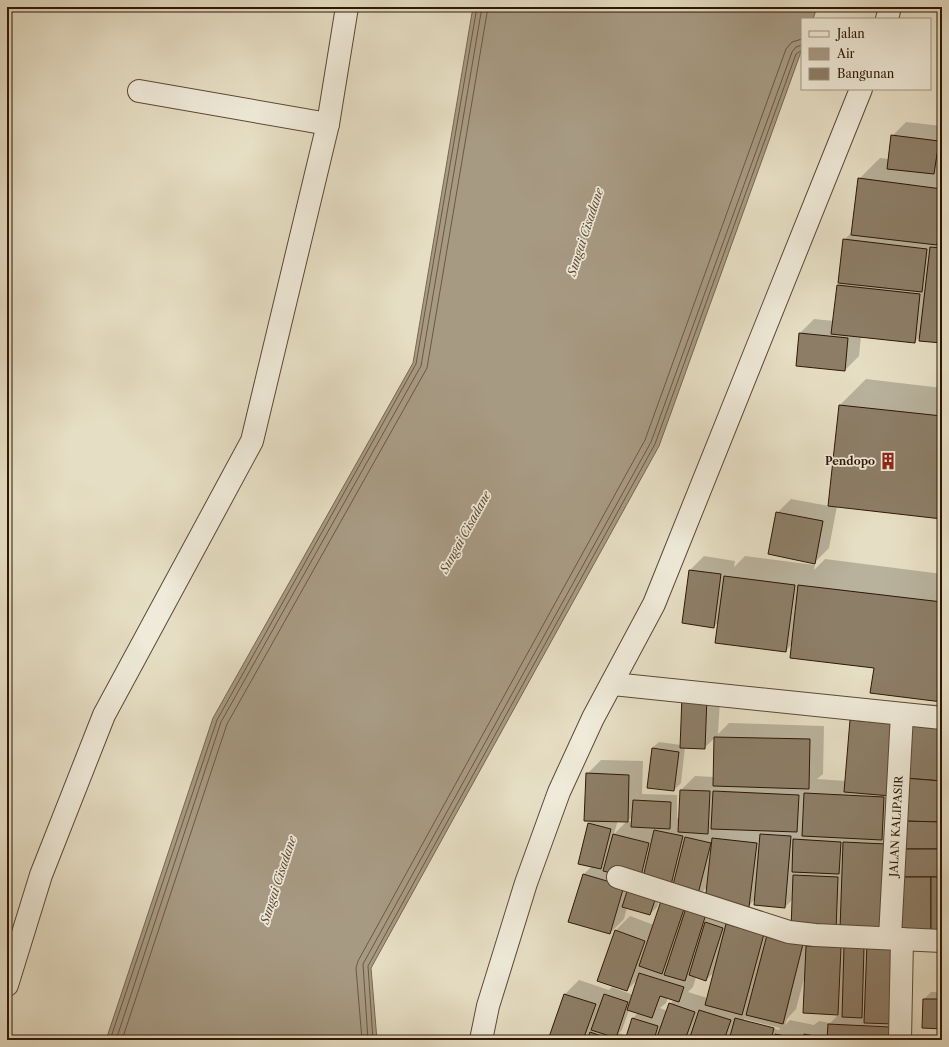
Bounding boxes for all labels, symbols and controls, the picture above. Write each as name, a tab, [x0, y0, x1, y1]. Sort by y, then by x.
legend	[801, 18, 931, 90]
text: Jalan	[835, 26, 865, 41]
text: Air	[836, 46, 855, 61]
text: Bangunan	[837, 66, 895, 81]
water label: Sungai Cisadane	[563, 185, 607, 279]
building icon: Pendopo	[878, 451, 898, 471]
place label: Pendopo	[825, 454, 875, 468]
water label: Sungai Cisadane	[436, 487, 494, 577]
street label: JALAN KALIPASIR	[886, 774, 906, 879]
water label: Sungai Cisadane	[256, 833, 300, 927]

